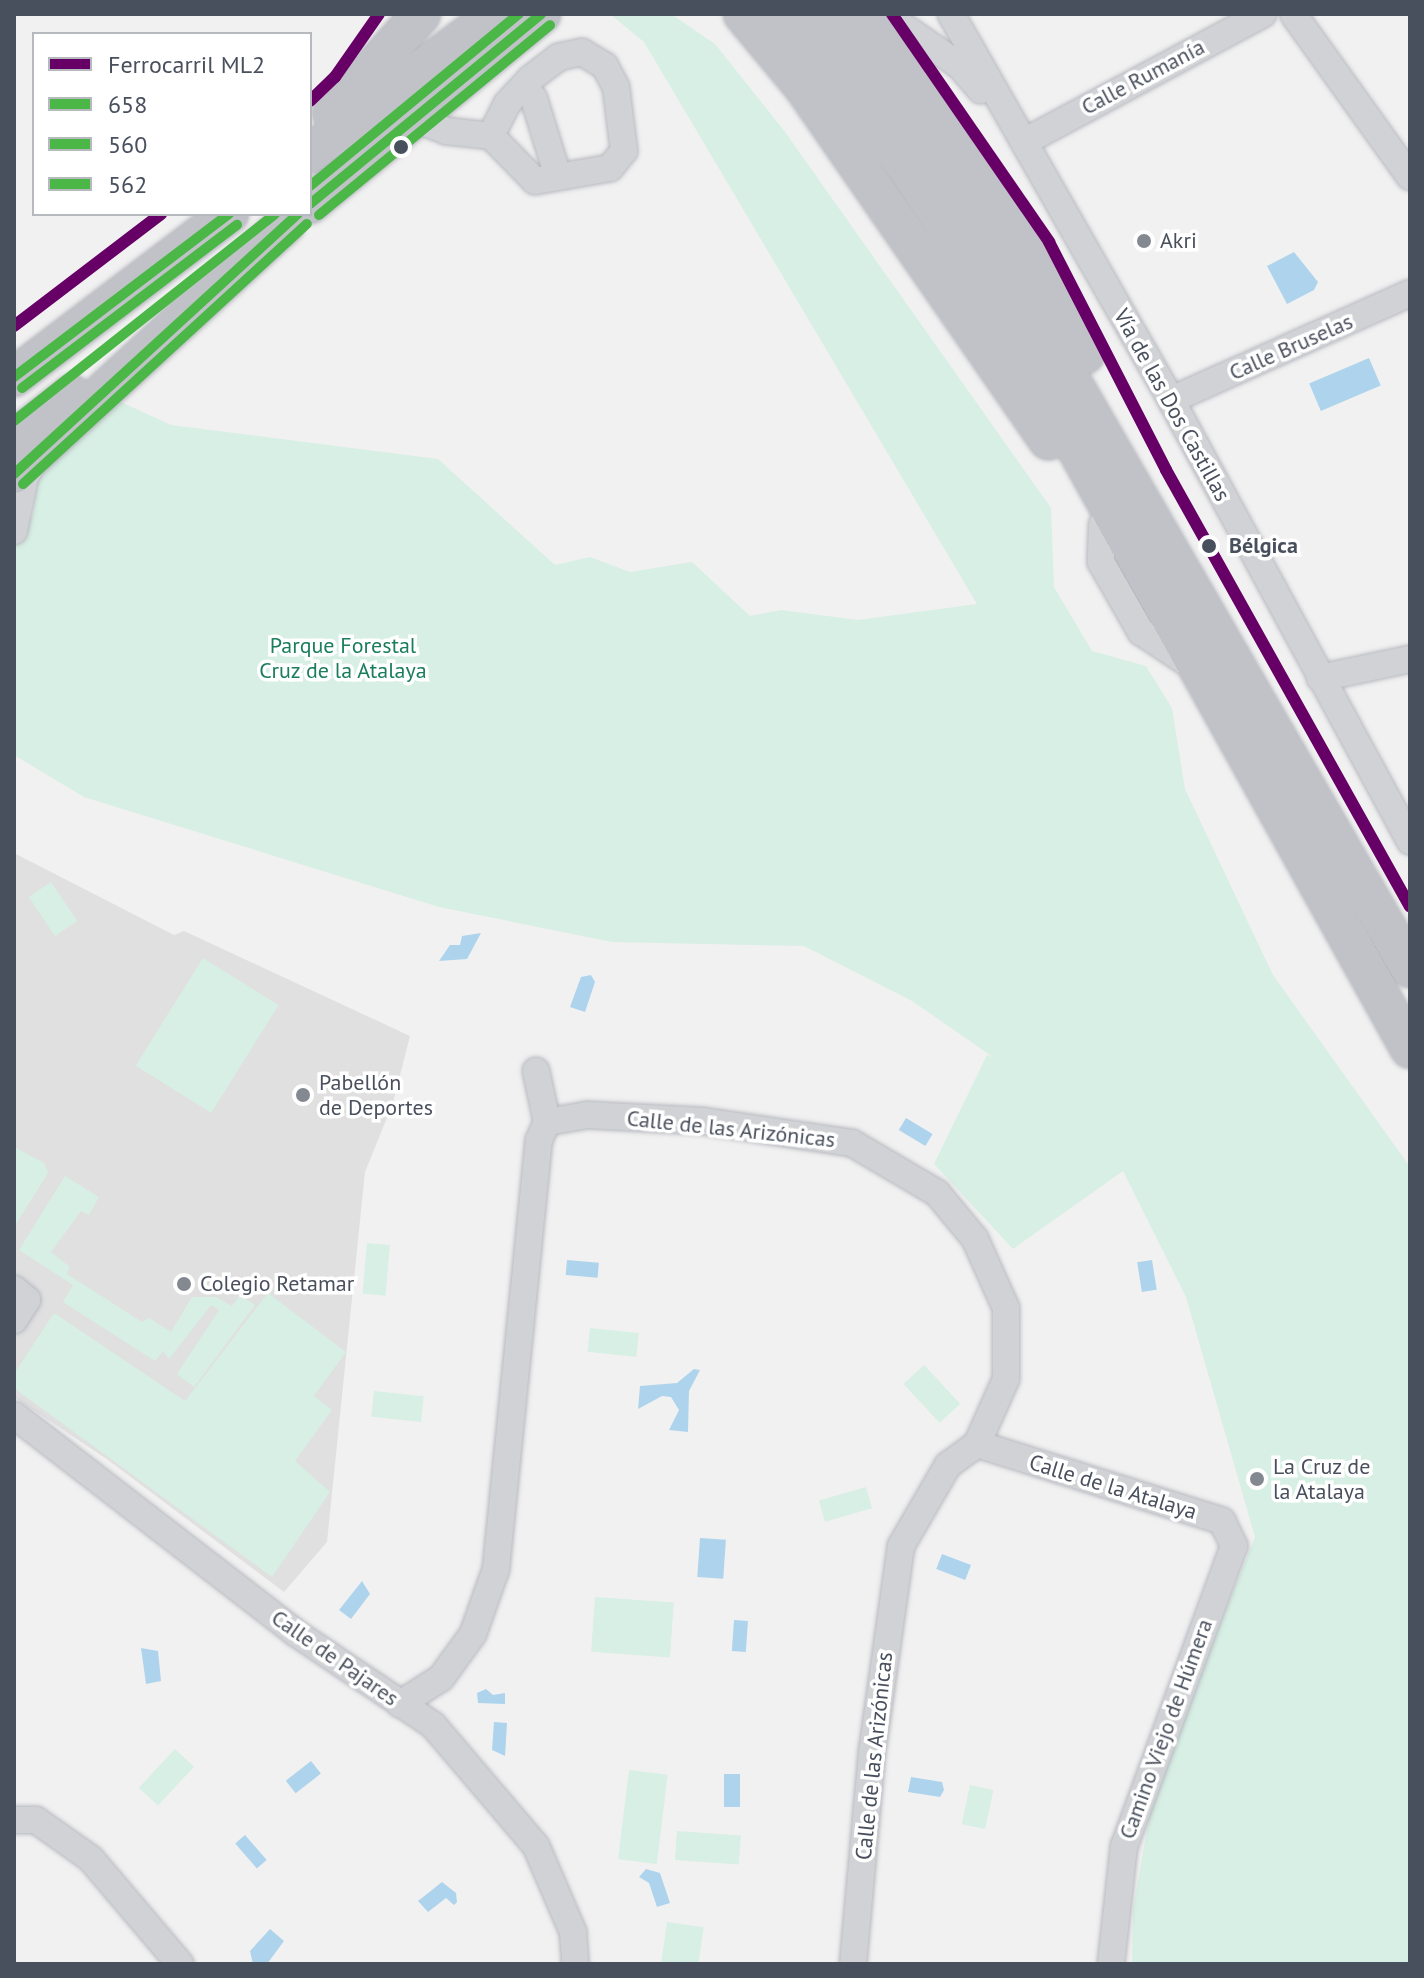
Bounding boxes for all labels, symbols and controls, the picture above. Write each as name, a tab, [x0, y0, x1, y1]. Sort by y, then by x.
legend	[32, 32, 312, 216]
street label: Calle Rumanía	[1077, 34, 1209, 120]
text: Ferrocarril ML2	[108, 49, 265, 80]
text: 658	[108, 89, 147, 120]
text: 560	[108, 129, 147, 160]
unlabelled marker	[393, 139, 409, 155]
text: 562	[108, 169, 147, 200]
place label: Akri	[1160, 228, 1197, 254]
marker: Akri	[1135, 232, 1153, 250]
street label: Vía de las Dos Castillas	[1108, 304, 1236, 506]
street label: Calle Bruselas	[1225, 308, 1357, 386]
marker: Bélgica	[1196, 533, 1222, 559]
place label: Bélgica	[1229, 533, 1298, 559]
park label: Parque Forestal Cruz de la Atalaya	[259, 632, 427, 684]
place label: Pabellón de Deportes	[319, 1069, 433, 1120]
marker: Pabellón de Deportes	[294, 1086, 312, 1104]
street label: Calle de las Arizónicas	[625, 1105, 837, 1153]
place label: Colegio Retamar	[200, 1271, 354, 1297]
marker: Colegio Retamar	[175, 1275, 193, 1293]
street label: Calle de la Atalaya	[1026, 1449, 1200, 1525]
place label: La Cruz de la Atalaya	[1273, 1453, 1371, 1504]
marker: La Cruz de la Atalaya	[1248, 1470, 1266, 1488]
street label: Calle de Pajares	[266, 1604, 404, 1712]
street label: Camino Viejo de Húmera	[1114, 1615, 1218, 1843]
street label: Calle de las Arizónicas	[850, 1650, 898, 1862]

